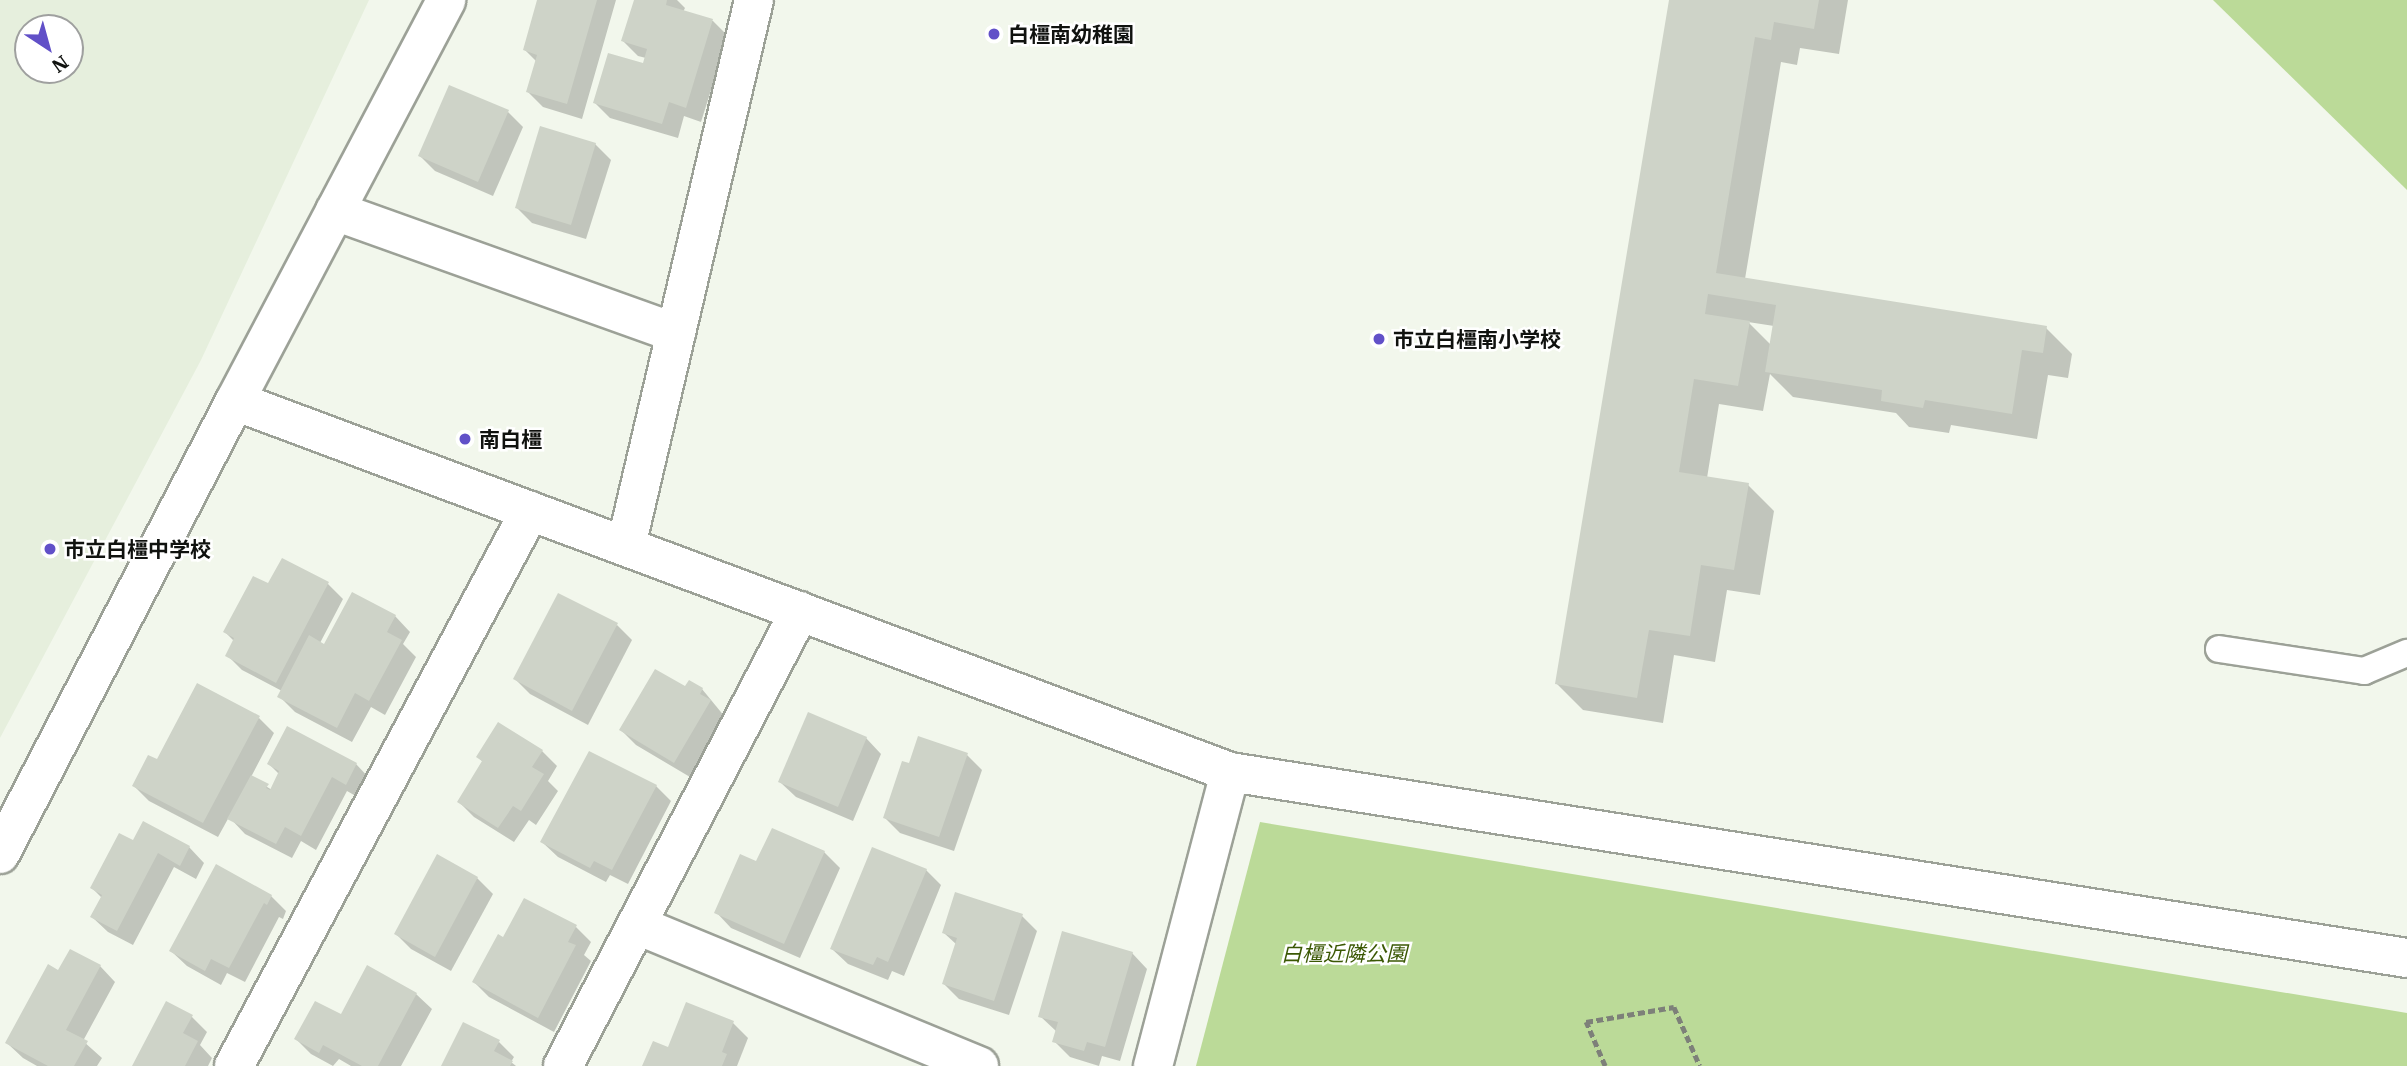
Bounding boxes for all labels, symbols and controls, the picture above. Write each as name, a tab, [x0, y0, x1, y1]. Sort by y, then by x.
north arrow	[14, 14, 84, 84]
place label: 白橿南幼稚園	[1008, 21, 1134, 47]
marker: 白橿南幼稚園	[986, 26, 1002, 42]
text: N	[47, 50, 73, 78]
place label: 市立白橿南小学校	[1393, 326, 1561, 352]
marker: 市立白橿南小学校	[1371, 331, 1387, 347]
place label: 南白橿	[479, 426, 542, 452]
marker: 南白橿	[457, 431, 473, 447]
place label: 市立白橿中学校	[64, 536, 211, 562]
marker: 市立白橿中学校	[42, 541, 58, 557]
park label: 白橿近隣公園	[1281, 940, 1407, 966]

